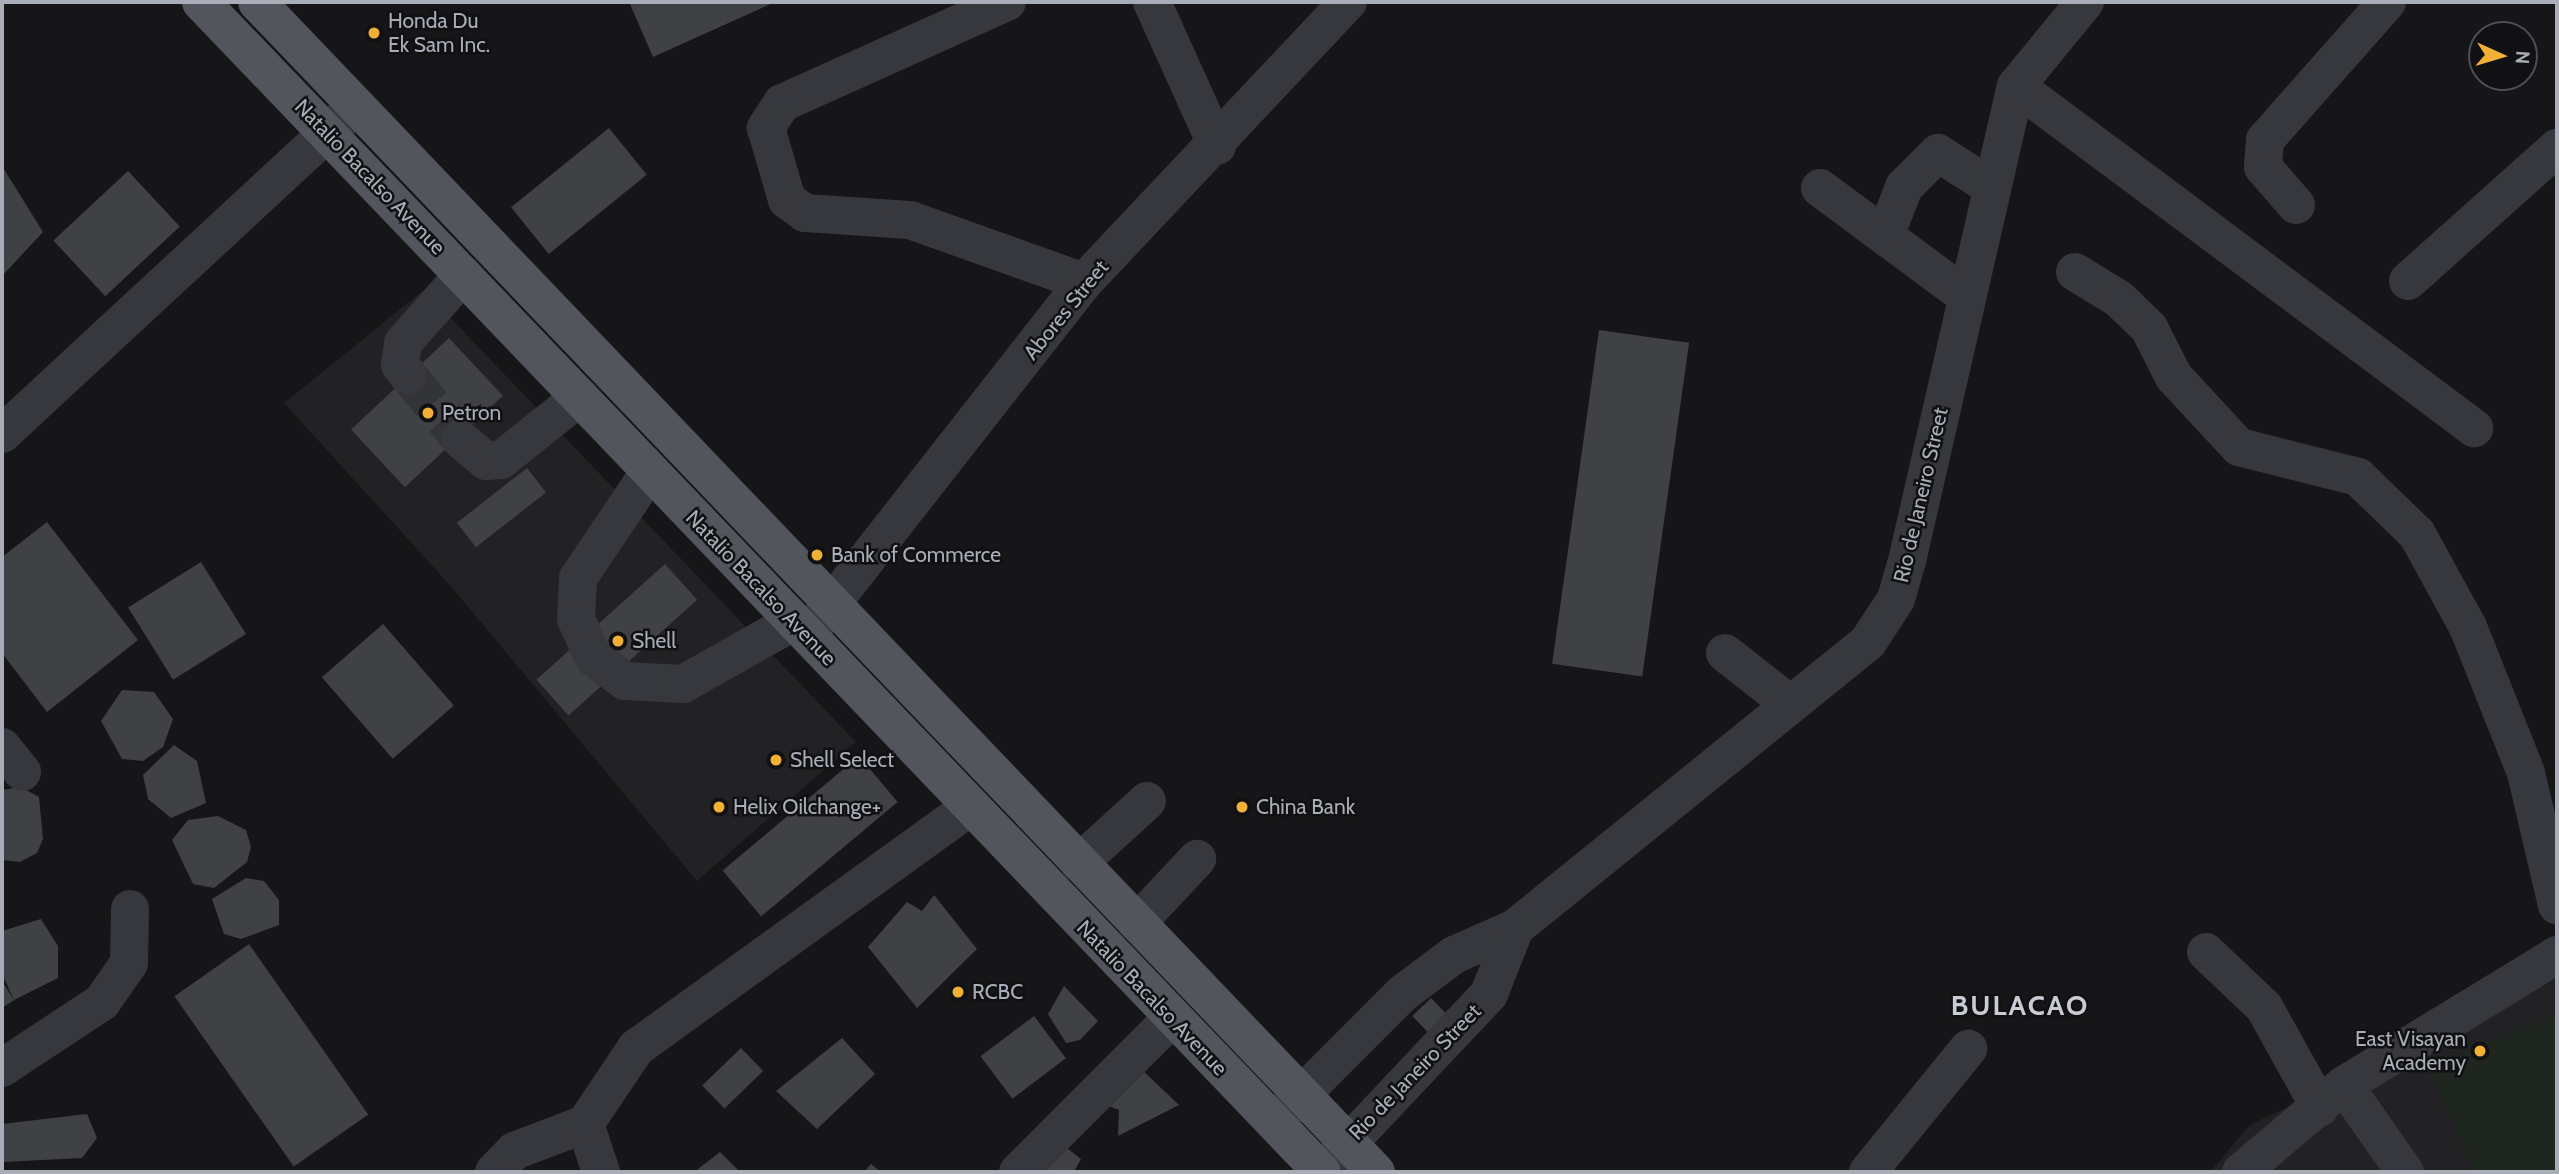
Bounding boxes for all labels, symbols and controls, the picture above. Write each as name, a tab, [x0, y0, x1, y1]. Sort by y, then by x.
place label: Honda Du Ek Sam Inc.	[388, 8, 490, 58]
north arrow	[2468, 21, 2538, 91]
marker: Honda Du Ek Sam Inc.	[366, 25, 382, 41]
text: N	[2511, 50, 2534, 65]
street label: Natalio Bacalso Avenue	[289, 94, 451, 260]
street label: Abores Street	[1018, 255, 1114, 365]
place label: Petron	[442, 400, 501, 426]
marker: Petron	[420, 405, 436, 421]
street label: Rio de Janeiro Street	[1889, 405, 1953, 585]
street label: Natalio Bacalso Avenue	[680, 505, 842, 671]
place label: Bank of Commerce	[831, 542, 1001, 568]
marker: Bank of Commerce	[809, 547, 825, 563]
place label: Shell	[632, 628, 676, 654]
marker: Shell	[610, 633, 626, 649]
place label: Shell Select	[790, 747, 894, 773]
marker: Shell Select	[768, 752, 784, 768]
place label: Helix Oilchange+	[733, 794, 881, 820]
place label: China Bank	[1256, 794, 1355, 820]
marker: Helix Oilchange+	[711, 799, 727, 815]
marker: China Bank	[1234, 799, 1250, 815]
street label: Natalio Bacalso Avenue	[1071, 915, 1233, 1081]
place label: RCBC	[972, 979, 1023, 1005]
marker: RCBC	[950, 984, 966, 1000]
district label: BULACAO	[1952, 988, 2088, 1022]
street label: Rio de Janeiro Street	[1344, 999, 1486, 1145]
place label: East Visayan Academy	[2355, 1026, 2466, 1076]
marker: East Visayan Academy	[2472, 1043, 2488, 1059]

